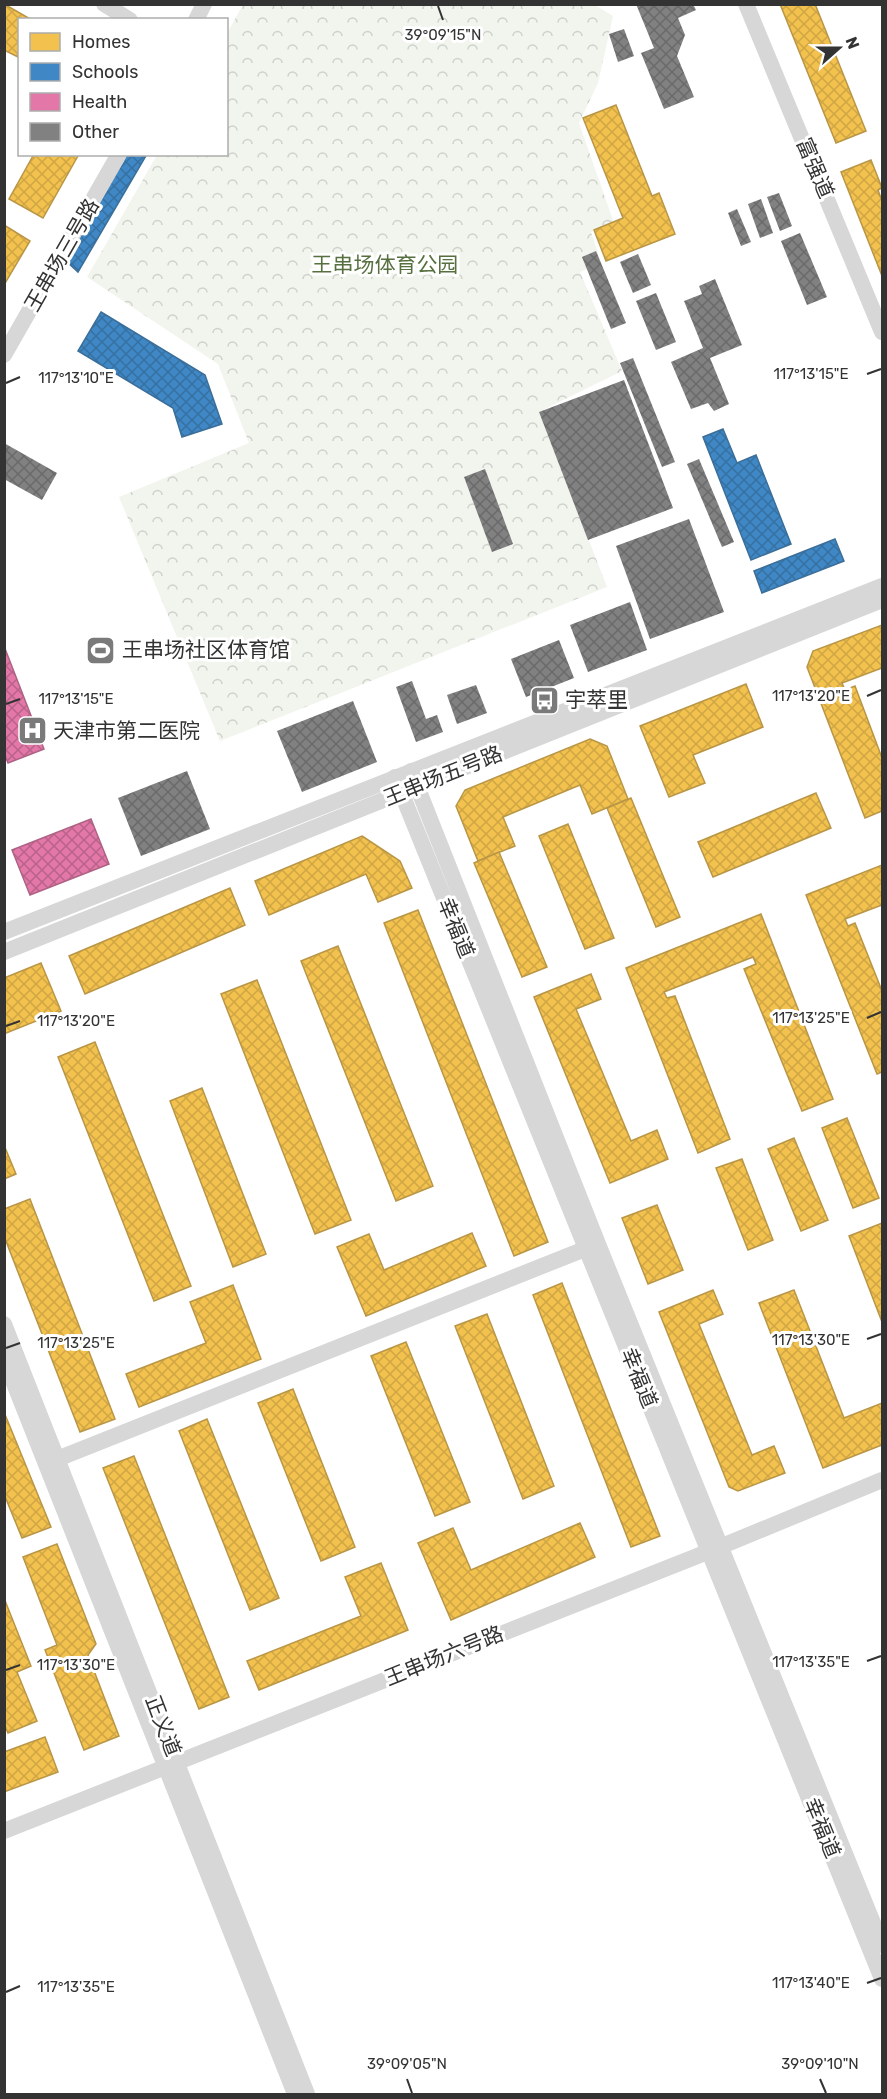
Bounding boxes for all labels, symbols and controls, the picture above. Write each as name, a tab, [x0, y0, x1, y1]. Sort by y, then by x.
legend	[18, 18, 228, 156]
north arrow	[809, 18, 869, 78]
text: 39°09'15"N	[405, 26, 481, 44]
text: Homes	[72, 31, 130, 53]
text: N	[842, 34, 863, 52]
text: Schools	[72, 61, 138, 83]
text: Health	[72, 91, 127, 113]
text: Other	[72, 121, 119, 143]
street label: 富强道	[792, 134, 839, 202]
street label: 王串场三号路	[19, 194, 104, 316]
park label: 王串场体育公园	[312, 252, 459, 277]
text: 117°13'15"E	[773, 365, 849, 383]
text: 117°13'10"E	[38, 369, 114, 387]
sports icon: 王串场社区体育馆	[85, 634, 117, 666]
place label: 王串场社区体育馆	[122, 637, 290, 662]
bus stop icon: 宇萃里	[528, 684, 560, 716]
place label: 宇萃里	[565, 687, 628, 712]
text: 117°13'20"E	[772, 687, 850, 705]
text: 117°13'15"E	[38, 690, 114, 708]
hospital icon: 天津市第二医院	[16, 715, 48, 747]
place label: 天津市第二医院	[53, 718, 200, 743]
street label: 王串场五号路	[380, 740, 506, 811]
street label: 幸福道	[433, 894, 480, 962]
text: 117°13'25"E	[772, 1009, 850, 1027]
text: 117°13'20"E	[37, 1012, 115, 1030]
text: 117°13'30"E	[772, 1331, 850, 1349]
text: 117°13'25"E	[37, 1334, 115, 1352]
street label: 幸福道	[616, 1344, 663, 1412]
street label: 王串场六号路	[381, 1620, 507, 1691]
text: 117°13'35"E	[772, 1653, 850, 1671]
text: 117°13'30"E	[37, 1656, 115, 1674]
street label: 正义道	[141, 1692, 186, 1760]
street label: 幸福道	[799, 1794, 846, 1862]
text: 117°13'40"E	[772, 1974, 850, 1992]
text: 117°13'35"E	[37, 1978, 115, 1996]
text: 39°09'05"N	[367, 2055, 447, 2073]
text: 39°09'10"N	[781, 2055, 859, 2073]

